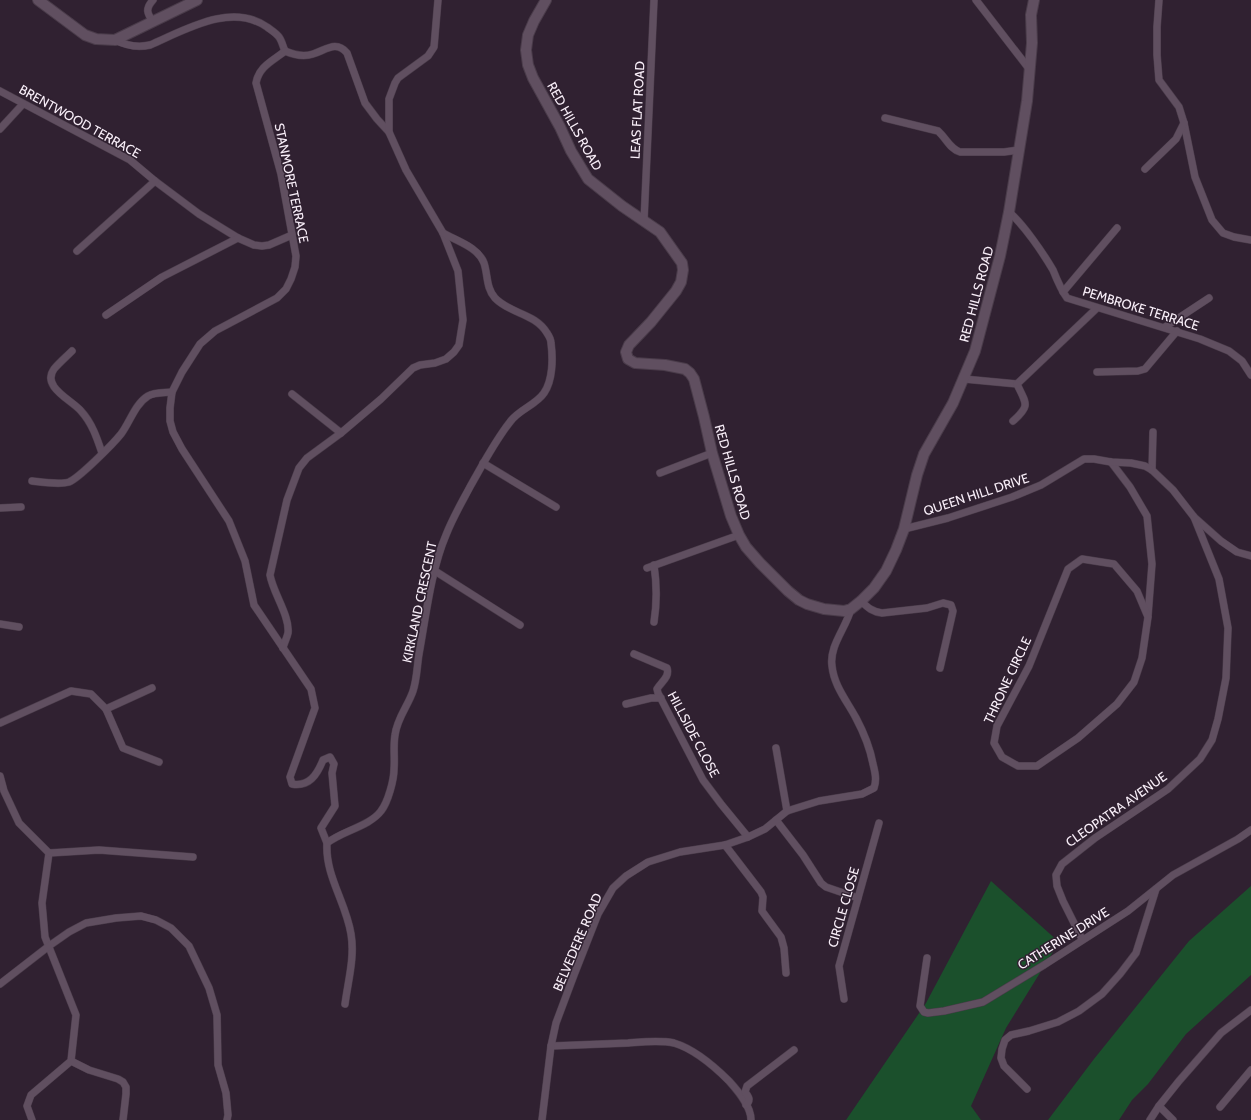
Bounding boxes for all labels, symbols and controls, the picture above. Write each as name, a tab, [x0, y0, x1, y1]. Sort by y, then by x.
street label: LEAS FLAT ROAD	[626, 61, 648, 159]
street label: RED HILLS ROAD	[544, 79, 606, 173]
street label: BRENTWOOD TERRACE	[16, 81, 144, 161]
street label: STANMORE TERRACE	[271, 122, 313, 244]
street label: RED HILLS ROAD	[956, 244, 996, 344]
street label: PEMBROKE TERRACE	[1081, 283, 1201, 333]
street label: RED HILLS ROAD	[712, 422, 754, 522]
street label: QUEEN HILL DRIVE	[921, 469, 1031, 519]
street label: KIRKLAND CRESCENT	[398, 540, 440, 664]
street label: THRONE CIRCLE	[980, 634, 1034, 726]
street label: HILLSIDE CLOSE	[665, 688, 723, 780]
street label: CLEOPATRA AVENUE	[1062, 768, 1170, 850]
street label: CIRCLE CLOSE	[824, 865, 862, 949]
street label: BELVEDERE ROAD	[549, 891, 605, 993]
street label: CATHERINE DRIVE	[1014, 903, 1112, 973]

